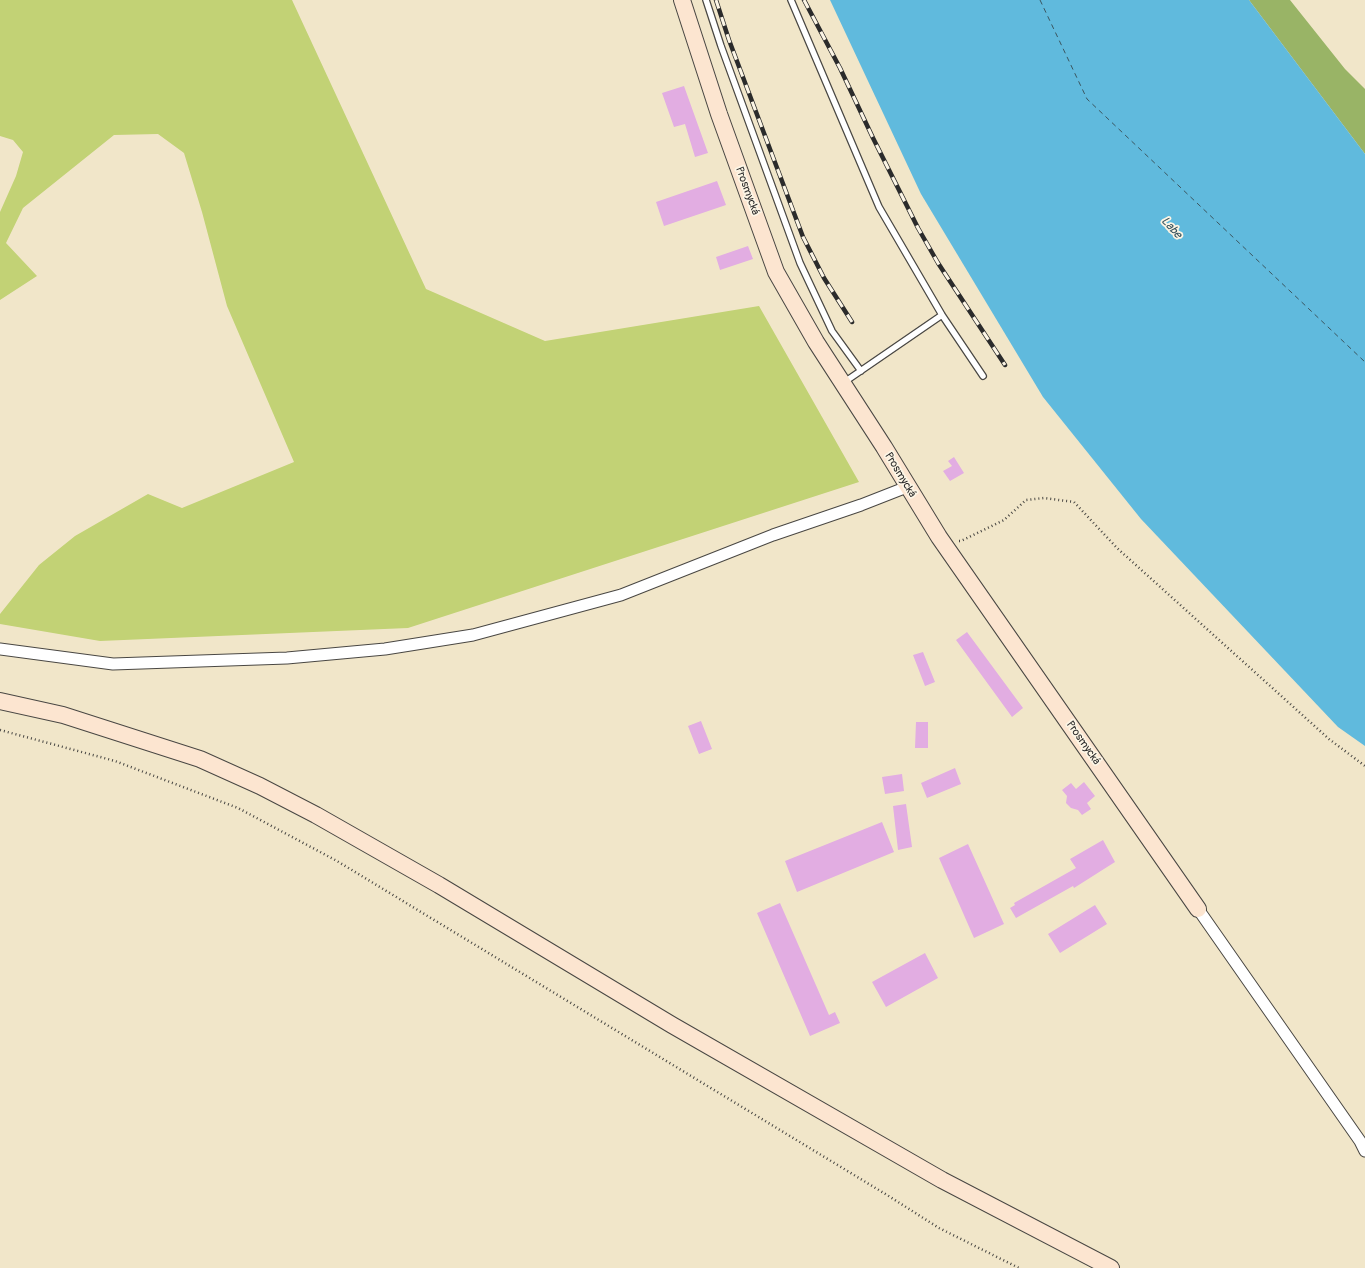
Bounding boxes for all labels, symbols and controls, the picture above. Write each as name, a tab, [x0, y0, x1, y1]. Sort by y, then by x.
street label: Prosmycká	[732, 165, 762, 217]
water label: Labe	[1158, 214, 1184, 242]
street label: Prosmycká	[881, 450, 919, 500]
street label: Prosmycká	[1063, 719, 1103, 767]

